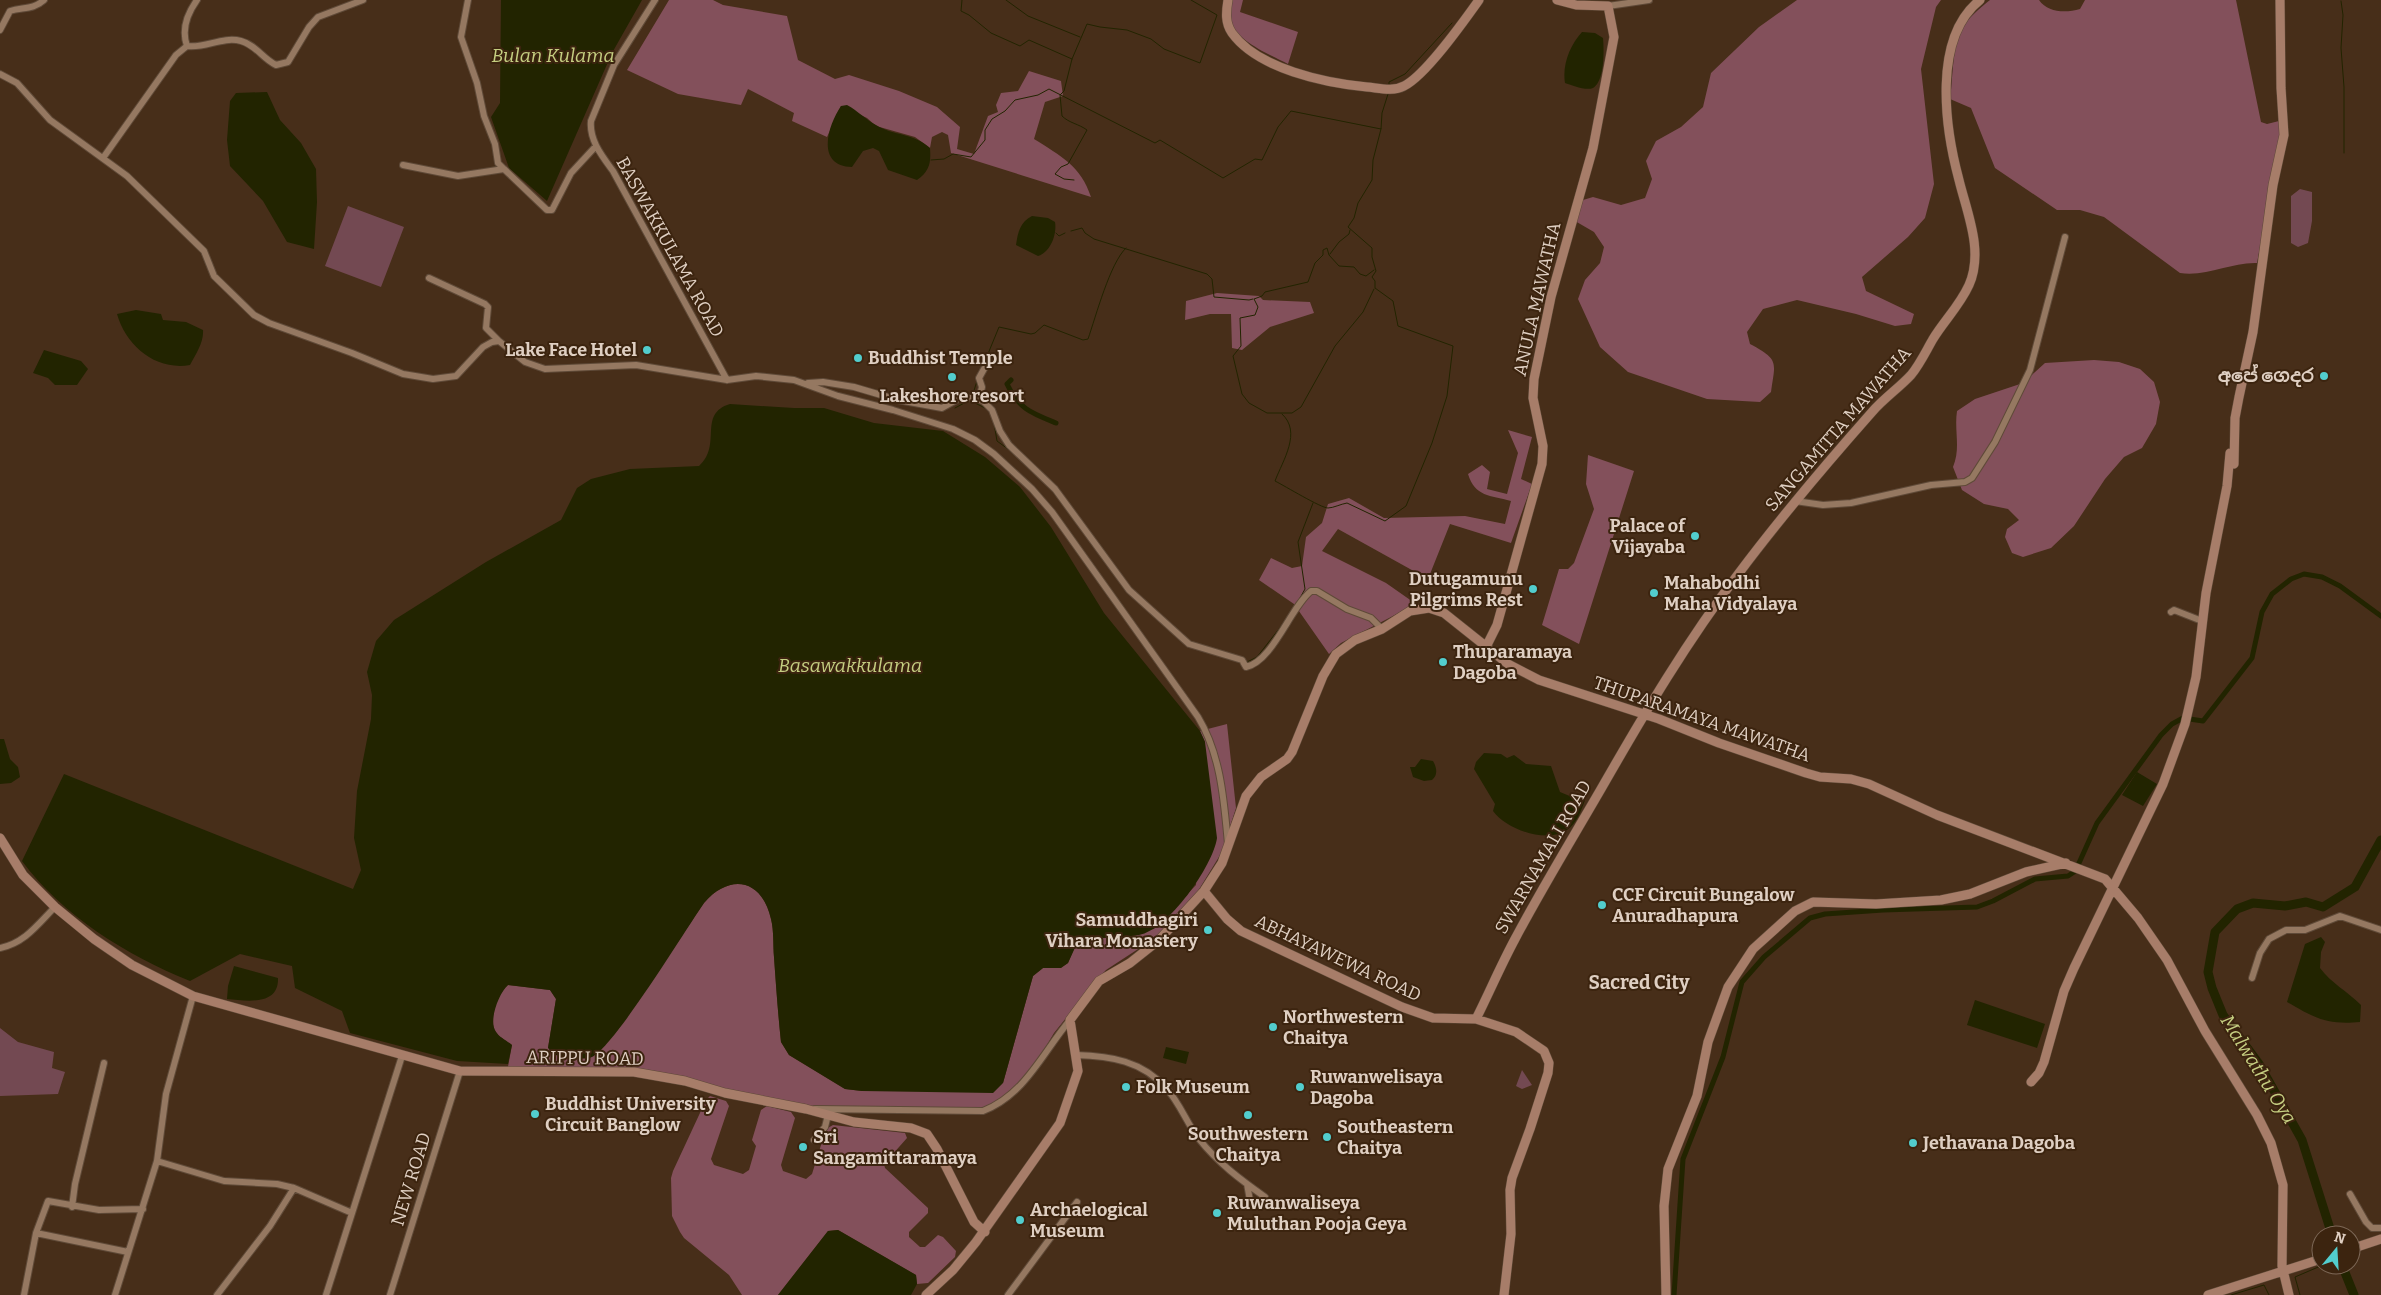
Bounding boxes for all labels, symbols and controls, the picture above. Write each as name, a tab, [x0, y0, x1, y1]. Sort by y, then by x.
water label: Bulan Kulama	[491, 44, 615, 67]
street label: BASWAKKULAMA ROAD	[611, 153, 729, 341]
street label: ANULA MAWATHA	[1509, 220, 1565, 378]
place label: Lake Face Hotel	[505, 339, 637, 361]
street label: SANGAMITTA MAWATHA	[1760, 342, 1916, 516]
marker: Lake Face Hotel	[641, 344, 653, 356]
place label: Buddhist Temple	[868, 347, 1013, 369]
marker: Buddhist Temple	[852, 352, 864, 364]
place label: අපේ ගෙදර	[2218, 363, 2314, 387]
marker: අපේ ගෙදර	[2318, 370, 2330, 382]
marker: Lakeshore resort	[946, 371, 958, 383]
place label: Lakeshore resort	[880, 385, 1024, 407]
place label: Palace of Vijayaba	[1609, 515, 1686, 558]
marker: Palace of Vijayaba	[1689, 530, 1701, 542]
place label: Dutugamunu Pilgrims Rest	[1409, 568, 1524, 611]
place label: Mahabodhi Maha Vidyalaya	[1664, 572, 1797, 615]
marker: Dutugamunu Pilgrims Rest	[1527, 583, 1539, 595]
marker: Mahabodhi Maha Vidyalaya	[1648, 587, 1660, 599]
place label: Thuparamaya Dagoba	[1453, 641, 1572, 684]
water label: Basawakkulama	[778, 654, 922, 677]
marker: Thuparamaya Dagoba	[1437, 656, 1449, 668]
street label: THUPARAMAYA MAWATHA	[1591, 671, 1814, 767]
street label: SWARNAMALI ROAD	[1490, 776, 1596, 938]
place label: CCF Circuit Bungalow Anuradhapura	[1612, 884, 1795, 927]
marker: CCF Circuit Bungalow Anuradhapura	[1596, 899, 1608, 911]
place label: Samuddhagiri Vihara Monastery	[1045, 909, 1199, 952]
street label: ABHAYAWEWA ROAD	[1251, 910, 1425, 1006]
marker: Samuddhagiri Vihara Monastery	[1202, 924, 1214, 936]
district label: Sacred City	[1589, 971, 1690, 994]
place label: Northwestern Chaitya	[1283, 1006, 1404, 1049]
water label: Malwathu Oya	[2216, 1010, 2301, 1128]
marker: Northwestern Chaitya	[1267, 1021, 1279, 1033]
street label: ARIPPU ROAD	[526, 1046, 644, 1070]
place label: Ruwanwelisaya Dagoba	[1310, 1066, 1443, 1109]
place label: Folk Museum	[1136, 1076, 1250, 1098]
marker: Folk Museum	[1120, 1081, 1132, 1093]
marker: Ruwanwelisaya Dagoba	[1294, 1081, 1306, 1093]
place label: Buddhist University Circuit Banglow	[545, 1093, 717, 1136]
marker: Buddhist University Circuit Banglow	[529, 1108, 541, 1120]
marker: Southwestern Chaitya	[1242, 1109, 1254, 1121]
place label: Southeastern Chaitya	[1337, 1116, 1454, 1159]
place label: Southwestern Chaitya	[1188, 1123, 1309, 1166]
place label: Sri Sangamittaramaya	[813, 1126, 977, 1169]
street label: NEW ROAD	[386, 1130, 436, 1228]
marker: Southeastern Chaitya	[1321, 1131, 1333, 1143]
place label: Jethavana Dagoba	[1922, 1132, 2075, 1154]
marker: Jethavana Dagoba	[1907, 1137, 1919, 1149]
marker: Sri Sangamittaramaya	[797, 1141, 809, 1153]
place label: Ruwanwaliseya Muluthan Pooja Geya	[1227, 1192, 1407, 1235]
place label: Archaelogical Museum	[1030, 1199, 1148, 1242]
marker: Ruwanwaliseya Muluthan Pooja Geya	[1211, 1207, 1223, 1219]
marker: Archaelogical Museum	[1014, 1214, 1026, 1226]
north arrow	[2311, 1225, 2361, 1275]
text: N	[2332, 1228, 2348, 1248]

